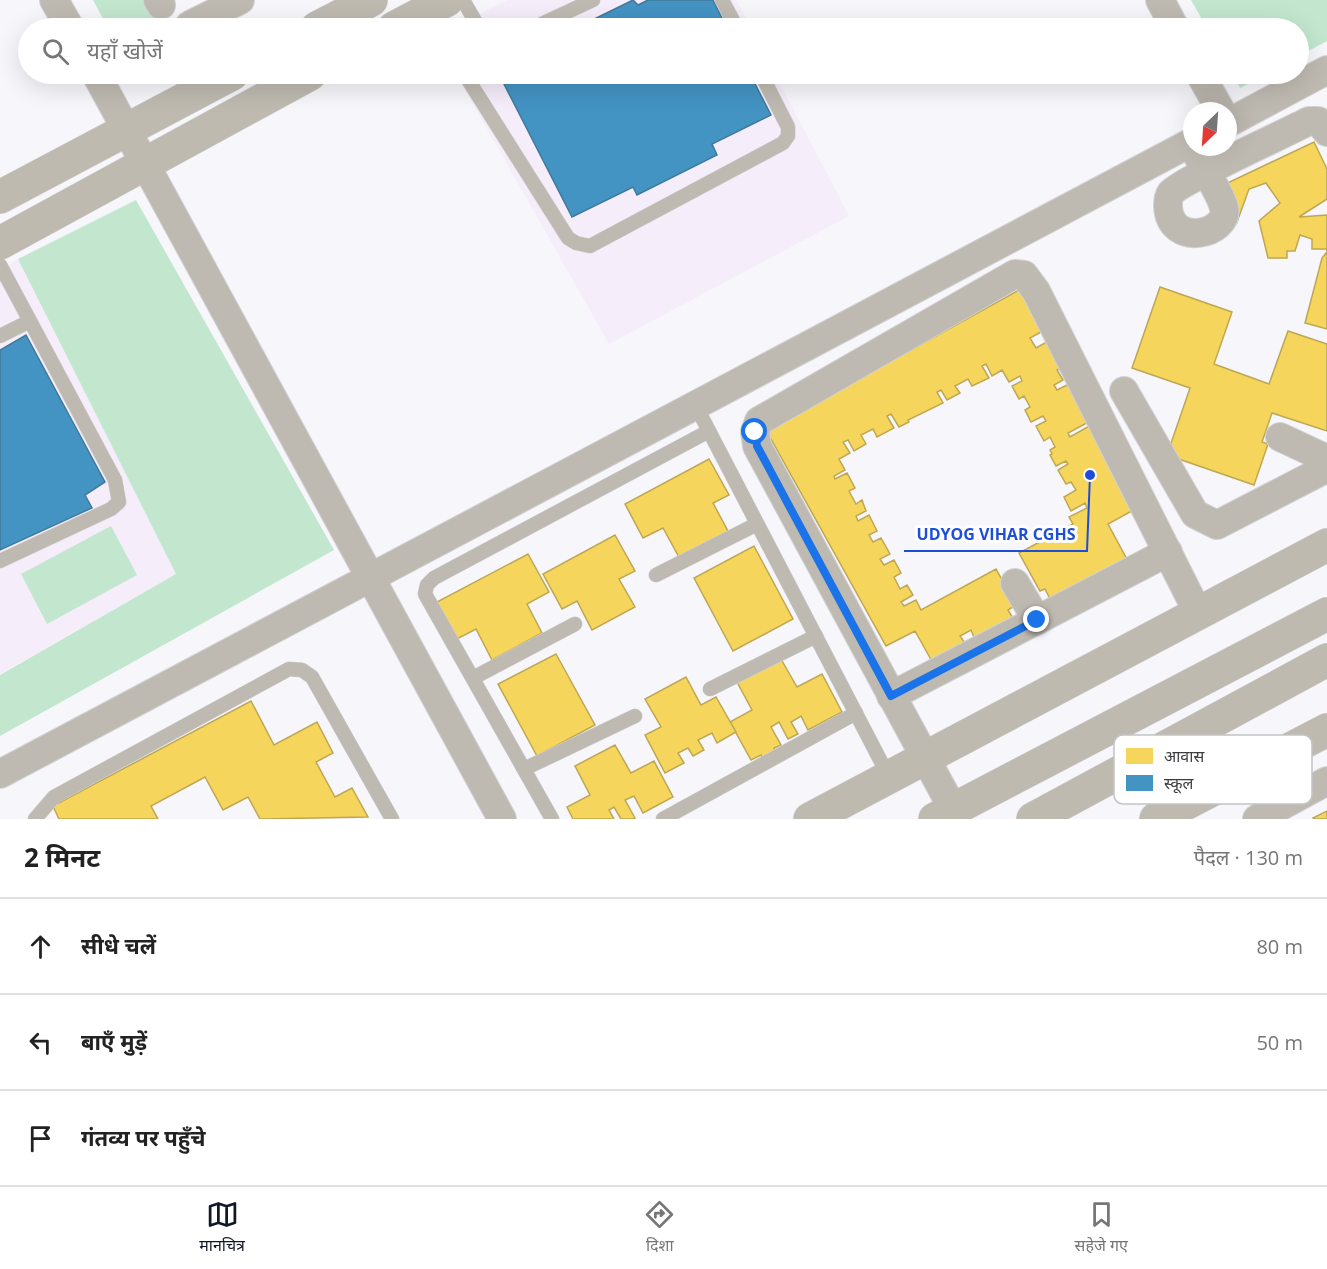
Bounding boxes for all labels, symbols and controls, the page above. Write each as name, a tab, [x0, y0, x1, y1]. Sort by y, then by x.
search box	[18, 18, 1309, 84]
icon: search	[39, 35, 72, 68]
text: यहाँ खोजें	[87, 35, 163, 65]
north arrow	[1183, 102, 1237, 156]
route start	[741, 418, 767, 444]
callout: UDYOG VIHAR CGHS	[904, 517, 1087, 551]
text: UDYOG VIHAR CGHS	[917, 523, 1076, 545]
route end	[1023, 606, 1049, 632]
legend	[1114, 735, 1312, 804]
text: आवास	[1164, 745, 1205, 767]
text: स्कूल	[1164, 772, 1195, 794]
text: 2 मिनट	[24, 839, 100, 875]
text: पैदल · 130 m	[1194, 844, 1303, 871]
icon: ahead	[24, 930, 57, 963]
text: सीधे चलें	[81, 930, 156, 960]
text: 80 m	[1256, 933, 1303, 960]
icon: left	[24, 1026, 57, 1059]
text: बाएँ मुड़ें	[81, 1026, 147, 1056]
text: 50 m	[1256, 1029, 1303, 1056]
icon: arrive	[24, 1122, 57, 1155]
text: गंतव्य पर पहुँचे	[81, 1122, 206, 1152]
tab: मानचित्र	[199, 1198, 245, 1258]
tab: दिशा	[643, 1198, 676, 1258]
tab: सहेजे गए	[1075, 1198, 1128, 1258]

